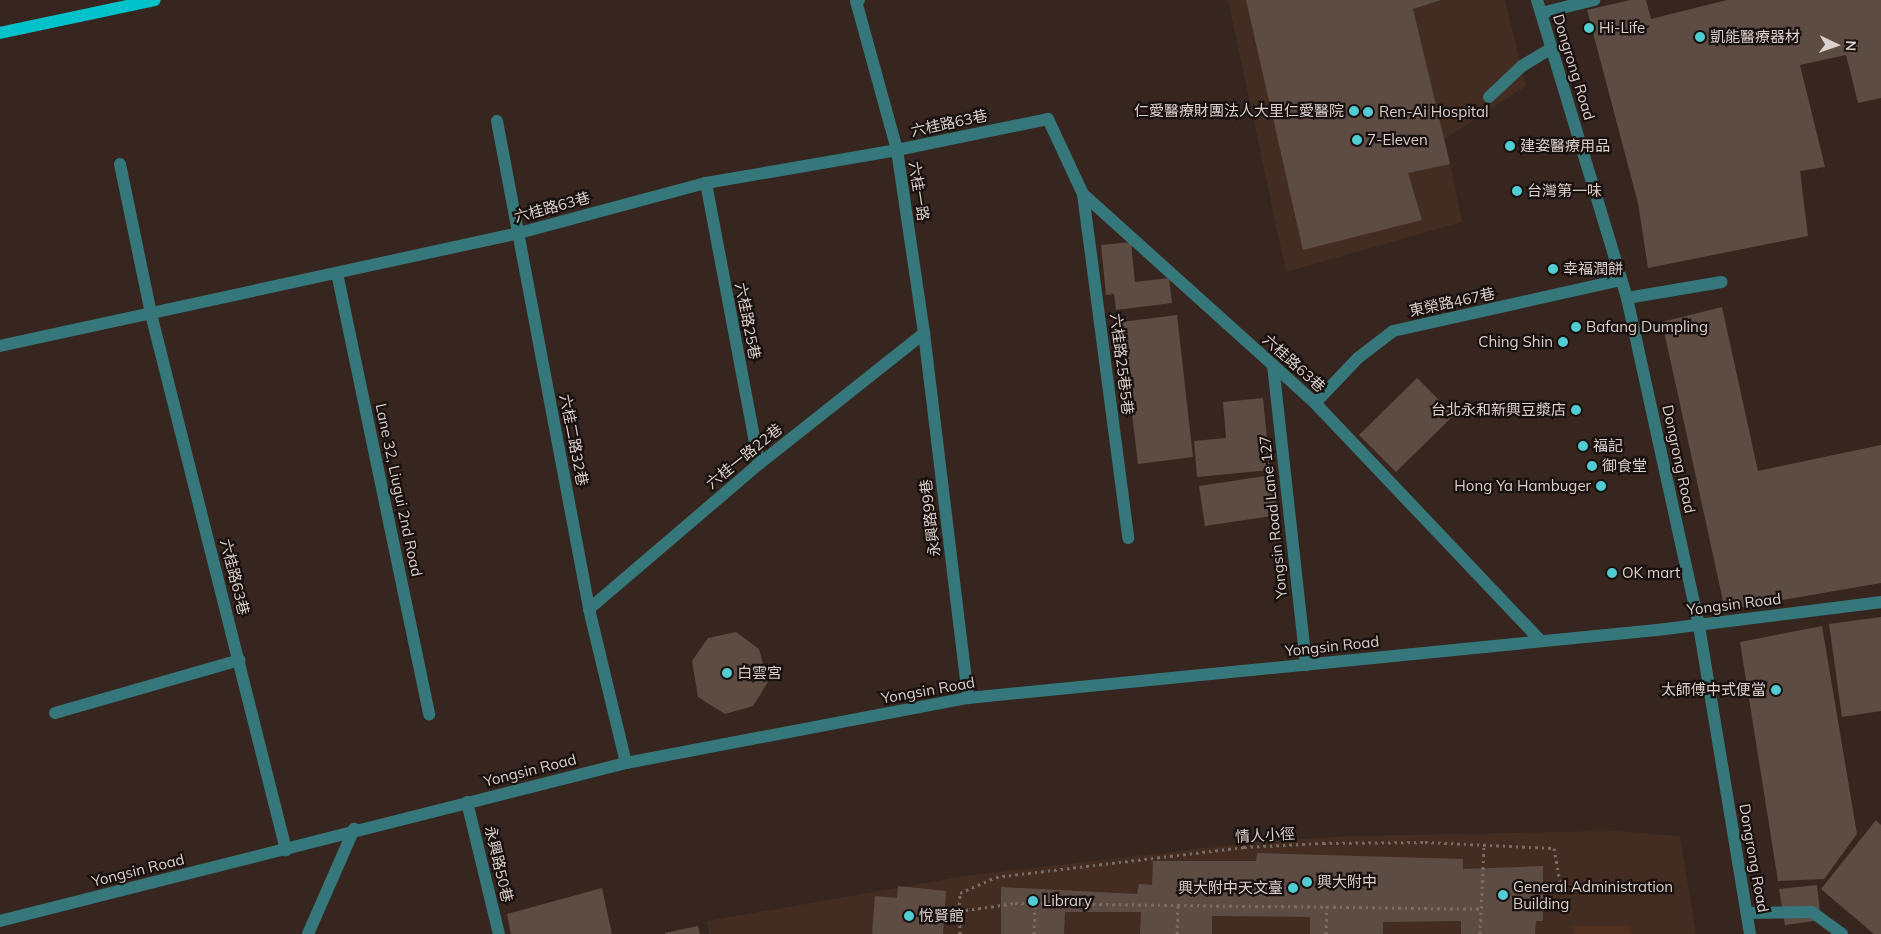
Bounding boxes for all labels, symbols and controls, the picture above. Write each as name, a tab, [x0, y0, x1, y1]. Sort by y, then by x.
street label: Dongrong Road	[1549, 12, 1599, 122]
place label: Hi-Life	[1599, 19, 1645, 37]
north arrow	[1811, 20, 1861, 70]
marker: Hi-Life	[1583, 22, 1595, 34]
place label: 凱能醫療器材	[1710, 28, 1800, 46]
marker: 凱能醫療器材	[1694, 31, 1706, 43]
text: N	[1842, 40, 1860, 52]
place label: 仁愛醫療財團法人大里仁愛醫院	[1134, 102, 1344, 120]
place label: Ren-Ai Hospital	[1379, 103, 1489, 121]
marker: 仁愛醫療財團法人大里仁愛醫院	[1348, 105, 1360, 117]
marker: Ren-Ai Hospital	[1361, 105, 1375, 119]
street label: 六桂路63巷	[909, 106, 989, 140]
place label: 7-Eleven	[1367, 131, 1428, 149]
marker: 7-Eleven	[1351, 134, 1363, 146]
place label: 建姿醫療用品	[1520, 137, 1610, 155]
marker: 建姿醫療用品	[1504, 140, 1516, 152]
street label: 六桂一路	[905, 160, 933, 222]
place label: 台灣第一味	[1527, 182, 1602, 200]
marker: 台灣第一味	[1511, 185, 1523, 197]
street label: 六桂路63巷	[512, 188, 592, 226]
place label: 幸福潤餅	[1563, 260, 1623, 278]
marker: 幸福潤餅	[1547, 263, 1559, 275]
street label: 六桂路25巷	[732, 281, 764, 361]
street label: 東榮路467巷	[1408, 284, 1496, 320]
street label: 六桂路25巷5巷	[1107, 312, 1137, 416]
place label: Bafang Dumpling	[1586, 318, 1708, 336]
marker: Bafang Dumpling	[1570, 321, 1582, 333]
street label: 六桂路63巷	[1259, 330, 1329, 396]
place label: Ching Shin	[1478, 333, 1553, 351]
marker: Ching Shin	[1557, 336, 1569, 348]
street label: 六桂二路32巷	[556, 393, 592, 487]
place label: 台北永和新興豆漿店	[1431, 401, 1566, 419]
street label: Lane 32, Liugui 2nd Road	[372, 402, 426, 578]
street label: Dongrong Road	[1659, 403, 1699, 515]
marker: 台北永和新興豆漿店	[1570, 404, 1582, 416]
street label: 六桂一路22巷	[702, 420, 786, 492]
street label: Yongsin Road Lane 127	[1255, 435, 1291, 599]
place label: 福記	[1593, 437, 1623, 455]
marker: 福記	[1577, 440, 1589, 452]
place label: 御食堂	[1602, 457, 1647, 475]
marker: 御食堂	[1586, 460, 1598, 472]
place label: Hong Ya Hambuger	[1454, 477, 1591, 495]
street label: 永興路99巷	[916, 478, 944, 558]
marker: Hong Ya Hambuger	[1595, 480, 1607, 492]
street label: 六桂路63巷	[217, 537, 253, 617]
place label: OK mart	[1622, 564, 1680, 582]
marker: OK mart	[1606, 567, 1618, 579]
street label: Yongsin Road	[1686, 589, 1782, 619]
street label: Yongsin Road	[1284, 632, 1380, 660]
place label: 白雲宮	[737, 664, 782, 682]
marker: 白雲宮	[721, 667, 733, 679]
street label: Yongsin Road	[880, 673, 976, 707]
place label: 太師傅中式便當	[1661, 681, 1766, 699]
marker: 太師傅中式便當	[1770, 684, 1782, 696]
street label: Yongsin Road	[482, 750, 578, 790]
street label: Dongrong Road	[1736, 802, 1772, 914]
street label: 永興路50巷	[481, 824, 517, 904]
street label: 情人小徑	[1235, 824, 1295, 846]
street label: Yongsin Road	[90, 850, 186, 890]
place label: 興大附中	[1317, 873, 1377, 891]
marker: 興大附中	[1301, 876, 1313, 888]
place label: General Administration Building	[1513, 877, 1673, 912]
place label: 興大附中天文臺	[1178, 879, 1283, 897]
marker: 興大附中天文臺	[1287, 882, 1299, 894]
marker: General Administration Building	[1497, 889, 1509, 901]
place label: Library	[1043, 892, 1092, 910]
marker: Library	[1027, 895, 1039, 907]
place label: 悅賢館	[919, 907, 964, 925]
marker: 悅賢館	[903, 910, 915, 922]

